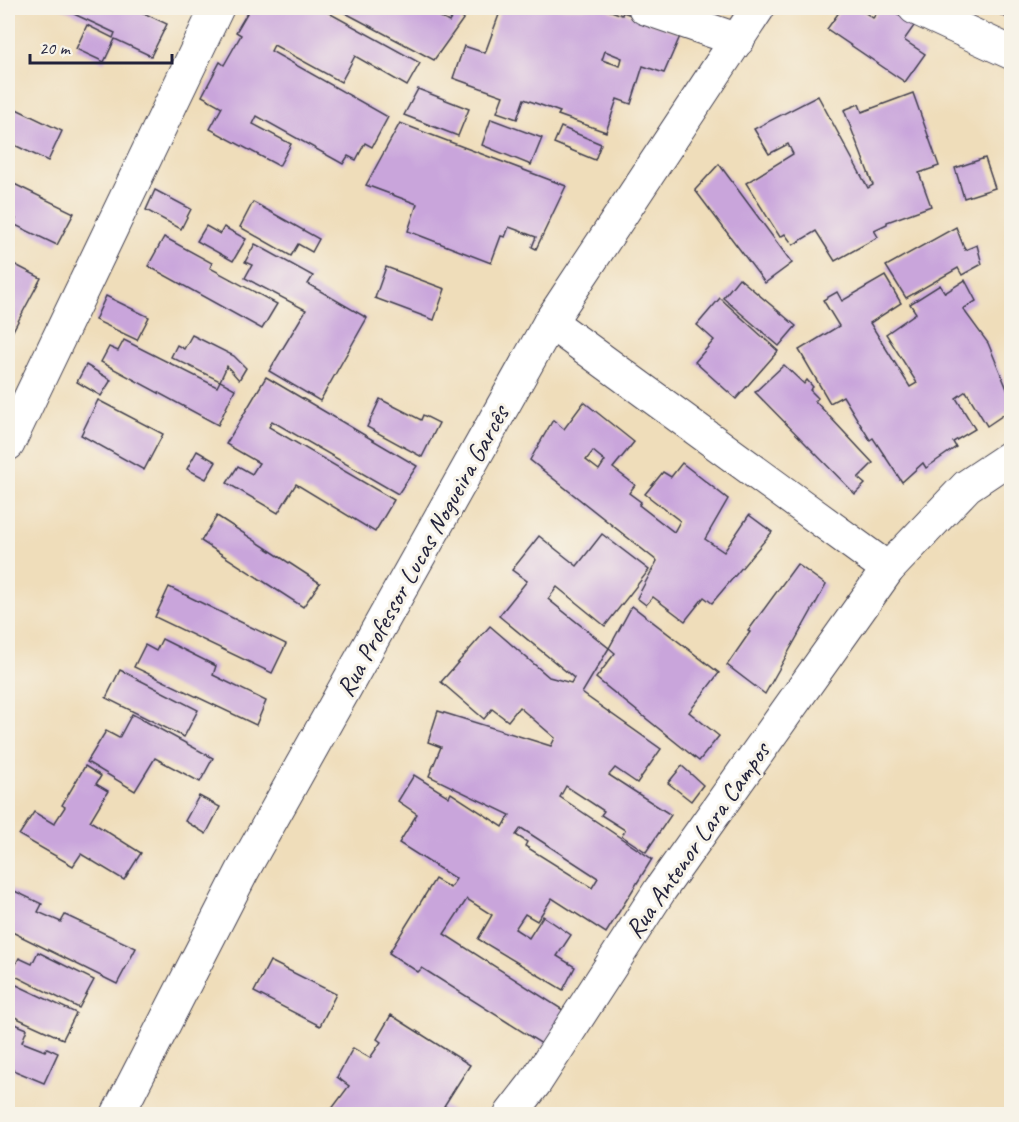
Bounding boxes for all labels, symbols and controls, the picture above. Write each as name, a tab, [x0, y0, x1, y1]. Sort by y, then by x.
scale bar	[30, 27, 172, 65]
text: 20 m	[39, 37, 72, 59]
street label: Rua Professor Lucas Nogueira Garcês	[329, 398, 517, 702]
street label: Rua Antenor Lara Campos	[617, 734, 779, 945]

